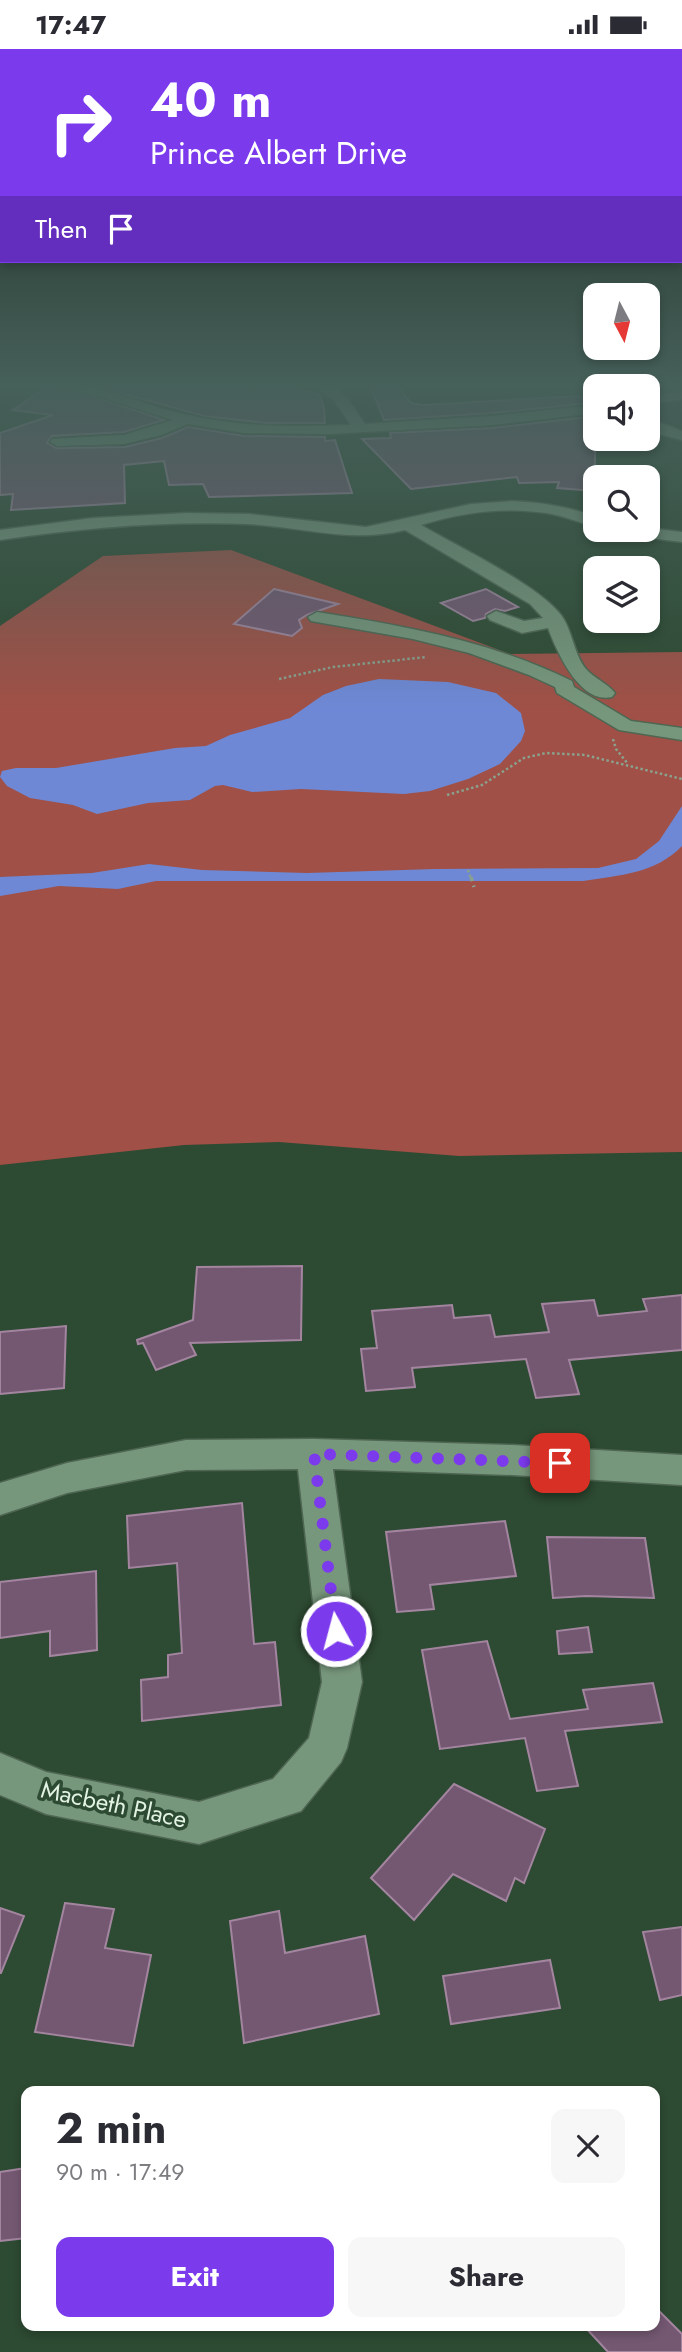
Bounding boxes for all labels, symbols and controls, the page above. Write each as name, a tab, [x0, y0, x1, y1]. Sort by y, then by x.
text: 17:47	[35, 6, 106, 44]
text: 40 m	[150, 65, 272, 135]
icon: right	[35, 77, 126, 168]
text: Prince Albert Drive	[150, 130, 407, 176]
text: Then	[35, 210, 88, 248]
icon: arrive	[102, 210, 140, 248]
north arrow	[583, 283, 660, 361]
map controls	[583, 283, 660, 633]
button: sound	[583, 374, 660, 451]
button: search	[583, 465, 660, 542]
button: layers	[583, 556, 660, 633]
pin	[530, 1433, 590, 1493]
icon: arrive	[541, 1444, 579, 1482]
position arrow	[299, 1594, 373, 1668]
street label: Macbeth Place	[38, 1771, 190, 1837]
text: 2 min	[56, 2098, 166, 2159]
button: close	[551, 2109, 625, 2183]
text: 90 m · 17:49	[56, 2155, 185, 2189]
button: Exit	[56, 2237, 334, 2317]
button: Share	[348, 2237, 625, 2317]

